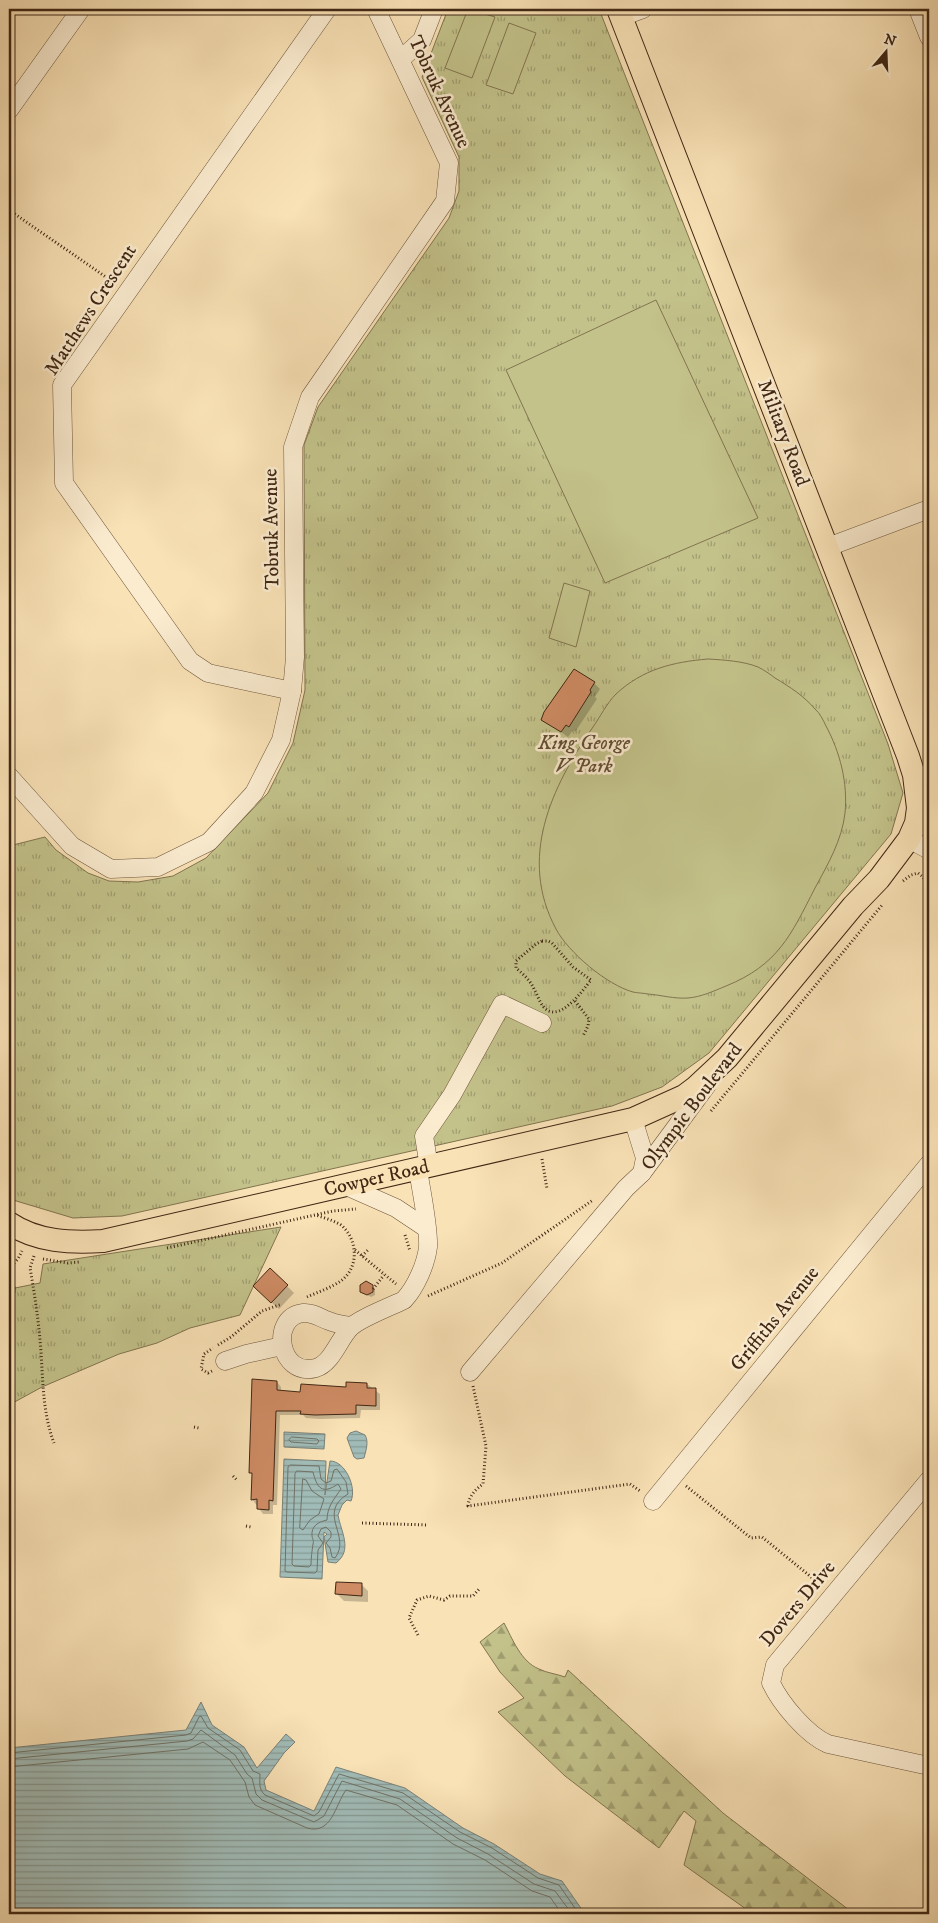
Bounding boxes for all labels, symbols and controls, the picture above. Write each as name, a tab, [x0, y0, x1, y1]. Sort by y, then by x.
north arrow	[860, 28, 910, 78]
text: N	[882, 30, 899, 51]
street label: Tobruk Avenue	[402, 32, 476, 152]
street label: Matthews Crescent	[39, 240, 143, 380]
street label: Military Road	[751, 376, 815, 490]
street label: Tobruk Avenue	[258, 468, 286, 590]
park label: King George V Park	[537, 731, 631, 779]
street label: Olympic Boulevard	[636, 1038, 748, 1176]
street label: Cowper Road	[321, 1154, 431, 1202]
street label: Griffiths Avenue	[725, 1262, 825, 1376]
street label: Dovers Drive	[755, 1556, 841, 1652]

